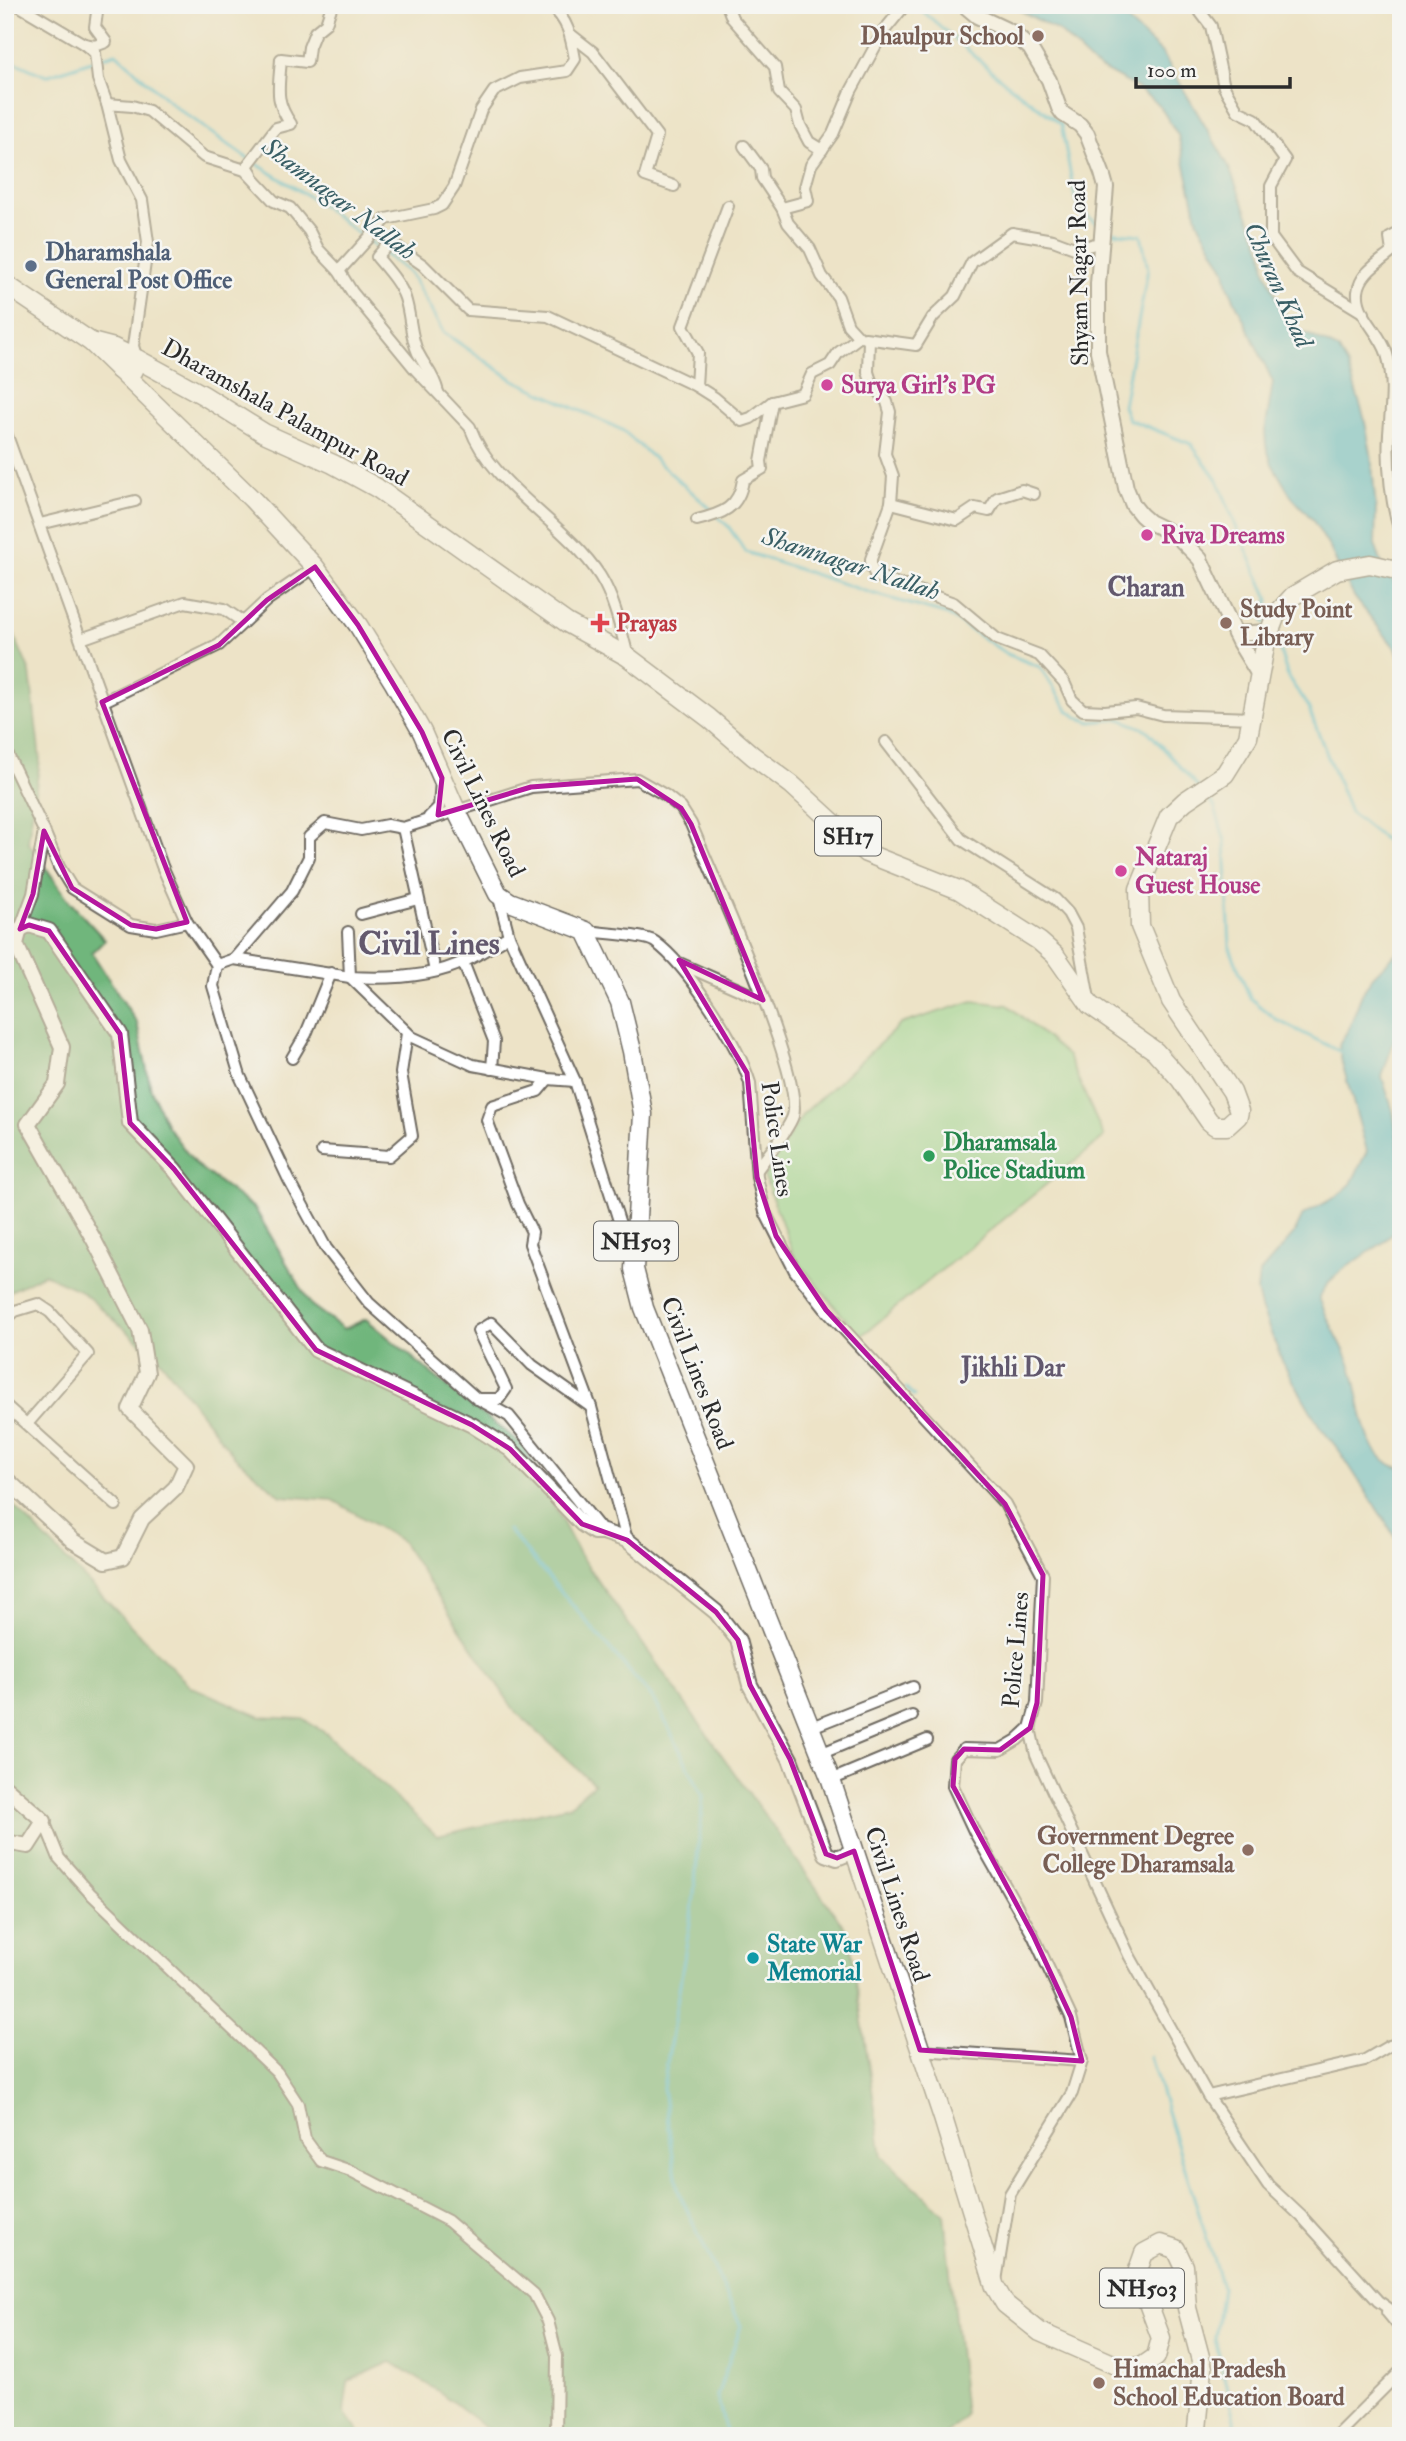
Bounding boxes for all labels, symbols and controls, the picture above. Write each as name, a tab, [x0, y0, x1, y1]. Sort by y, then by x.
place label: Dhaulpur School	[860, 21, 1025, 52]
marker: Dhaulpur School	[1030, 28, 1046, 44]
scale bar	[1136, 46, 1290, 90]
text: 100 m	[1147, 57, 1197, 84]
water label: Shamnagar Nallah	[255, 130, 423, 268]
street label: Shyam Nagar Road	[1062, 179, 1096, 366]
water label: Churan Khad	[1236, 217, 1321, 355]
place label: Dharamshala General Post Office	[45, 237, 232, 296]
marker: Dharamshala General Post Office	[23, 258, 39, 274]
street label: Dharamshala Palampur Road	[156, 332, 414, 494]
place label: Surya Girl's PG	[841, 370, 996, 401]
marker: Surya Girl's PG	[819, 377, 835, 393]
water label: Shamnagar Nallah	[757, 520, 944, 608]
place label: Riva Dreams	[1161, 520, 1285, 551]
marker: Riva Dreams	[1139, 527, 1155, 543]
district label: Charan	[1107, 572, 1185, 604]
place label: Study Point Library	[1240, 594, 1352, 653]
place label: Prayas	[616, 608, 677, 639]
marker: Prayas	[590, 613, 610, 633]
marker: Study Point Library	[1218, 615, 1234, 631]
street label: Civil Lines Road	[434, 724, 532, 882]
road number: SH17	[815, 816, 881, 856]
place label: Nataraj Guest House	[1134, 842, 1260, 901]
marker: Nataraj Guest House	[1113, 863, 1129, 879]
district label: Civil Lines	[358, 924, 500, 964]
street label: Police Lines	[754, 1079, 800, 1199]
place label: Dharamsala Police Stadium	[943, 1127, 1085, 1186]
marker: Dharamsala Police Stadium	[921, 1148, 937, 1164]
road number: NH503	[594, 1222, 678, 1260]
street label: Civil Lines Road	[654, 1292, 740, 1454]
district label: Jikhli Dar	[959, 1352, 1065, 1384]
street label: Police Lines	[995, 1591, 1037, 1709]
place label: Government Degree College Dharamsala	[1037, 1821, 1235, 1880]
street label: Civil Lines Road	[857, 1823, 937, 1986]
marker: Government Degree College Dharamsala	[1240, 1842, 1256, 1858]
place label: State War Memorial	[766, 1929, 863, 1988]
marker: State War Memorial	[745, 1950, 761, 1966]
road number: NH503	[1100, 2268, 1184, 2308]
place label: Himachal Pradesh School Education Board	[1113, 2354, 1345, 2413]
marker: Himachal Pradesh School Education Board	[1091, 2375, 1107, 2391]

